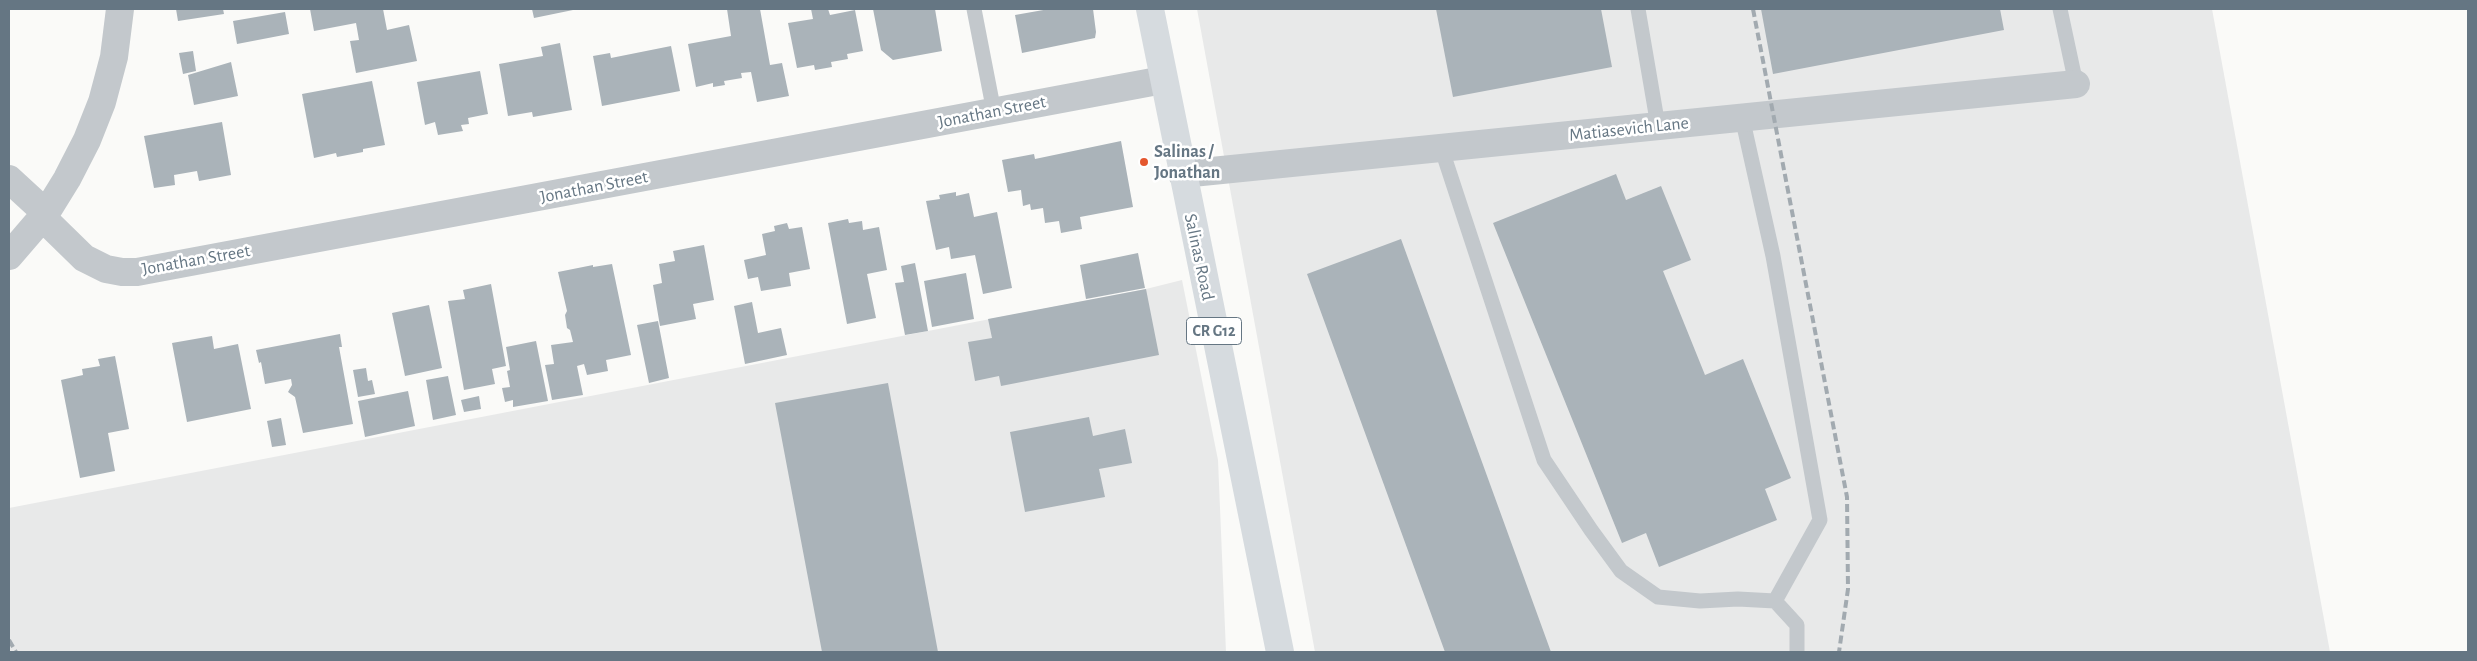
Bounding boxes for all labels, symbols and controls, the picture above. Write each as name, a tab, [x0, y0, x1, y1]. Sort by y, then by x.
street label: Jonathan Street	[936, 91, 1048, 133]
street label: Matiasevich Lane	[1568, 112, 1690, 146]
place label: Salinas / Jonathan	[1154, 141, 1220, 183]
marker: Salinas / Jonathan	[1138, 156, 1150, 168]
street label: Jonathan Street	[538, 166, 650, 208]
street label: Salinas Road	[1179, 212, 1219, 302]
street label: Jonathan Street	[140, 240, 252, 280]
road number: CR G12	[1186, 318, 1242, 344]

